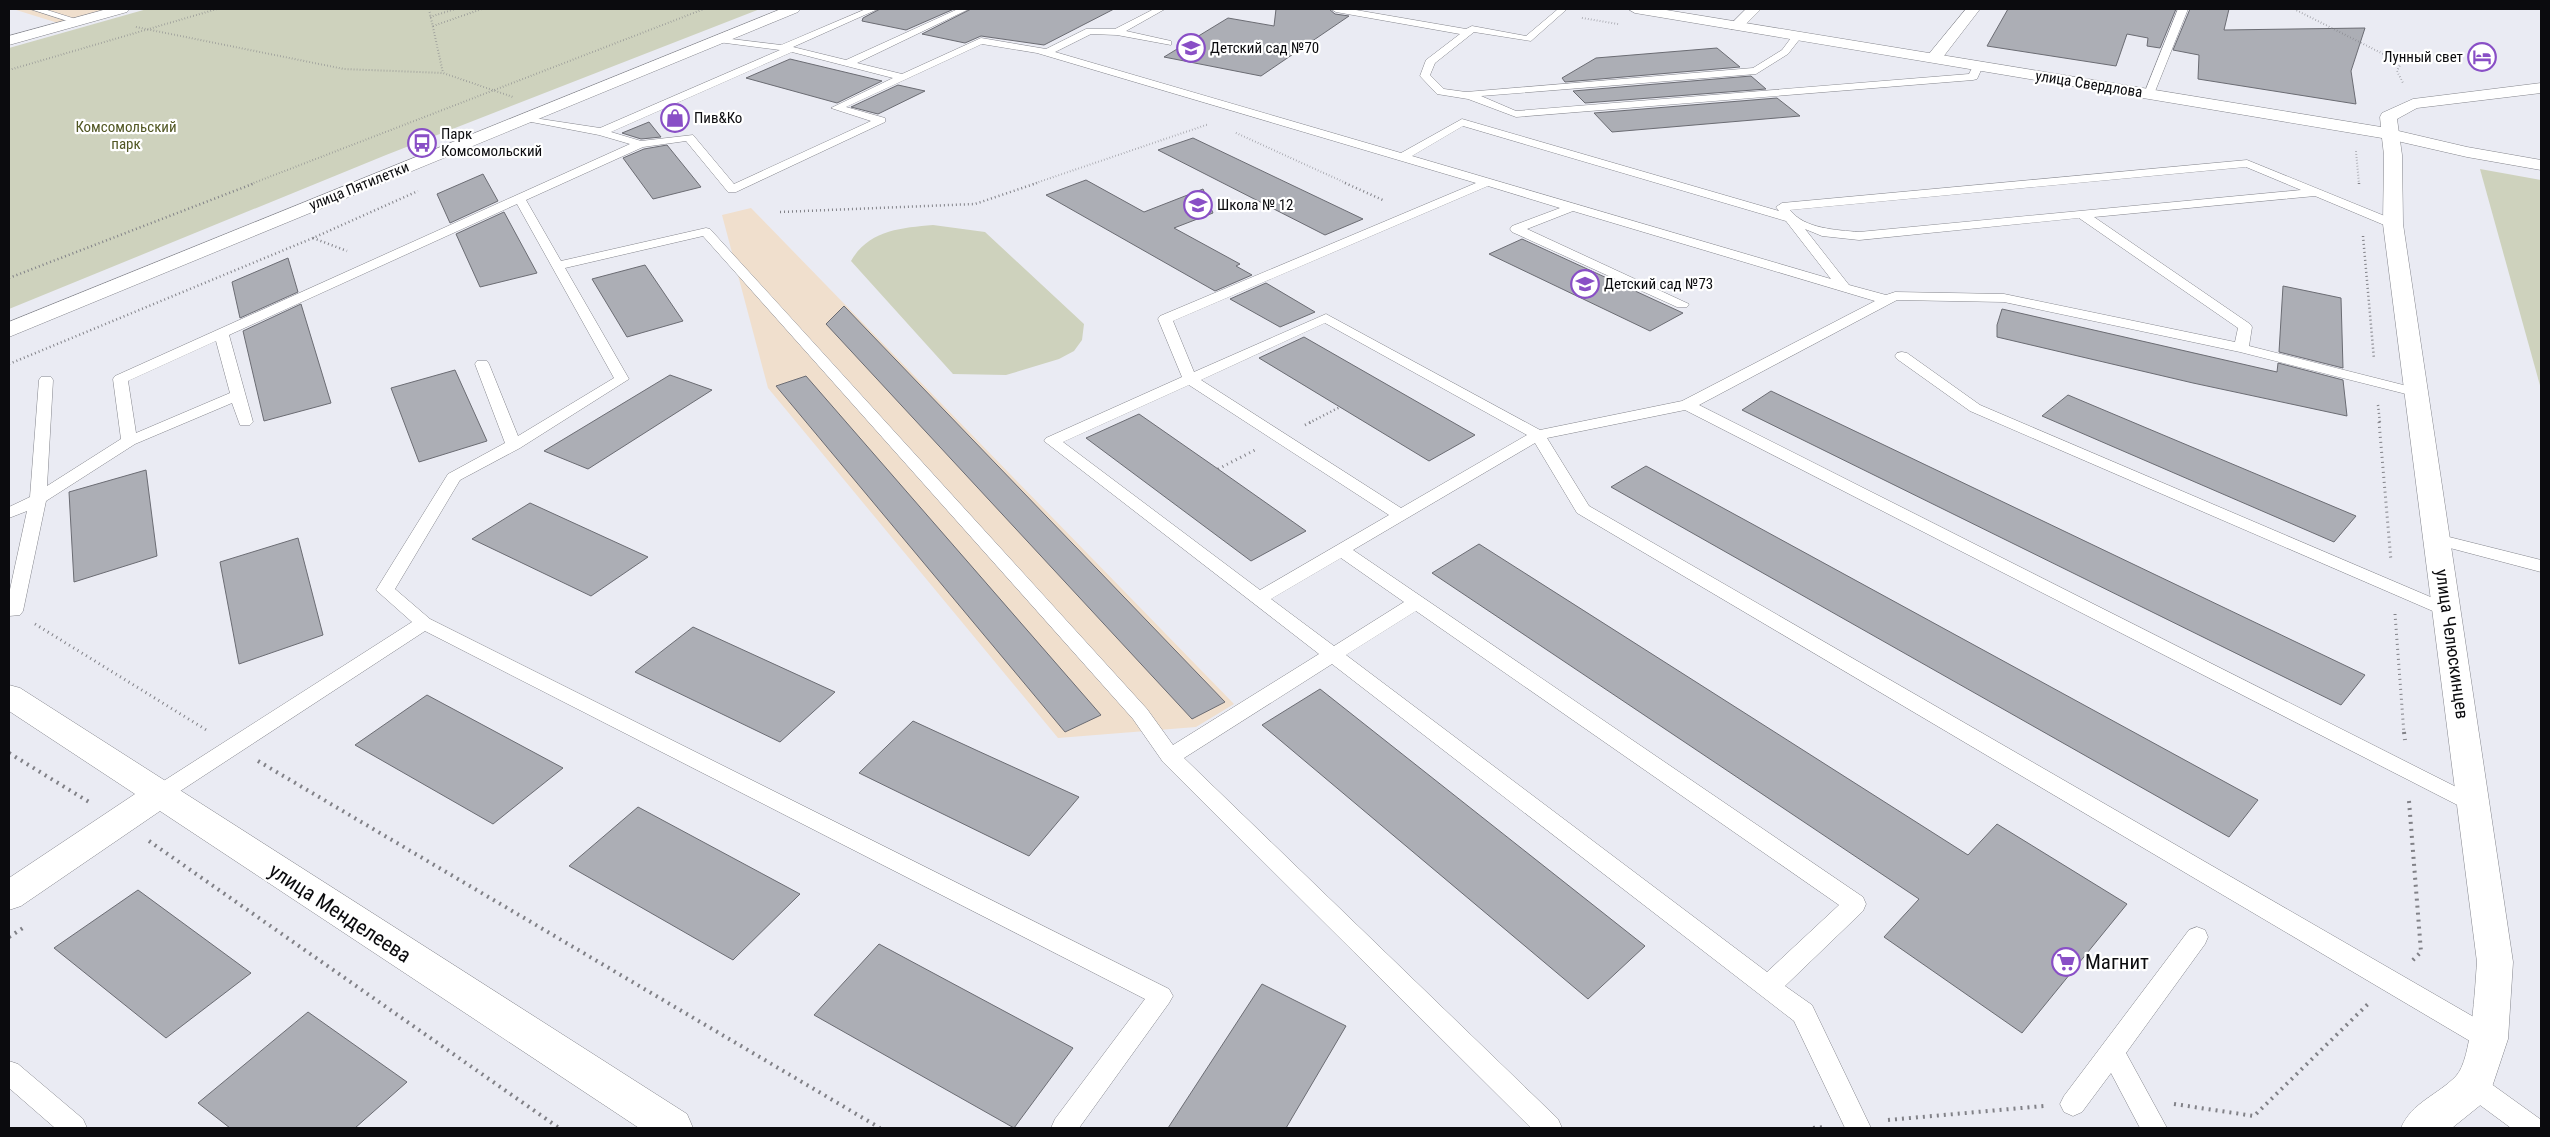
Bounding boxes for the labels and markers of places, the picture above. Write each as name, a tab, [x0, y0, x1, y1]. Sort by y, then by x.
school or university icon: Детский сад №70	[1176, 33, 1206, 63]
place label: Детский сад №70	[1210, 39, 1319, 57]
hotel icon: Лунный свет	[2467, 42, 2497, 72]
place label: Лунный свет	[2383, 48, 2463, 66]
shop icon: Пив&Ко	[660, 103, 690, 133]
place label: Пив&Ко	[694, 109, 742, 127]
place label: Парк Комсомольский	[441, 125, 542, 160]
bus stop icon: Парк Комсомольский	[407, 128, 437, 158]
school or university icon: Школа № 12	[1183, 190, 1213, 220]
place label: Школа № 12	[1217, 196, 1294, 214]
school or university icon: Детский сад №73	[1570, 269, 1600, 299]
place label: Детский сад №73	[1604, 275, 1713, 293]
supermarket icon: Магнит	[2051, 947, 2081, 977]
place label: Магнит	[2085, 950, 2149, 974]

